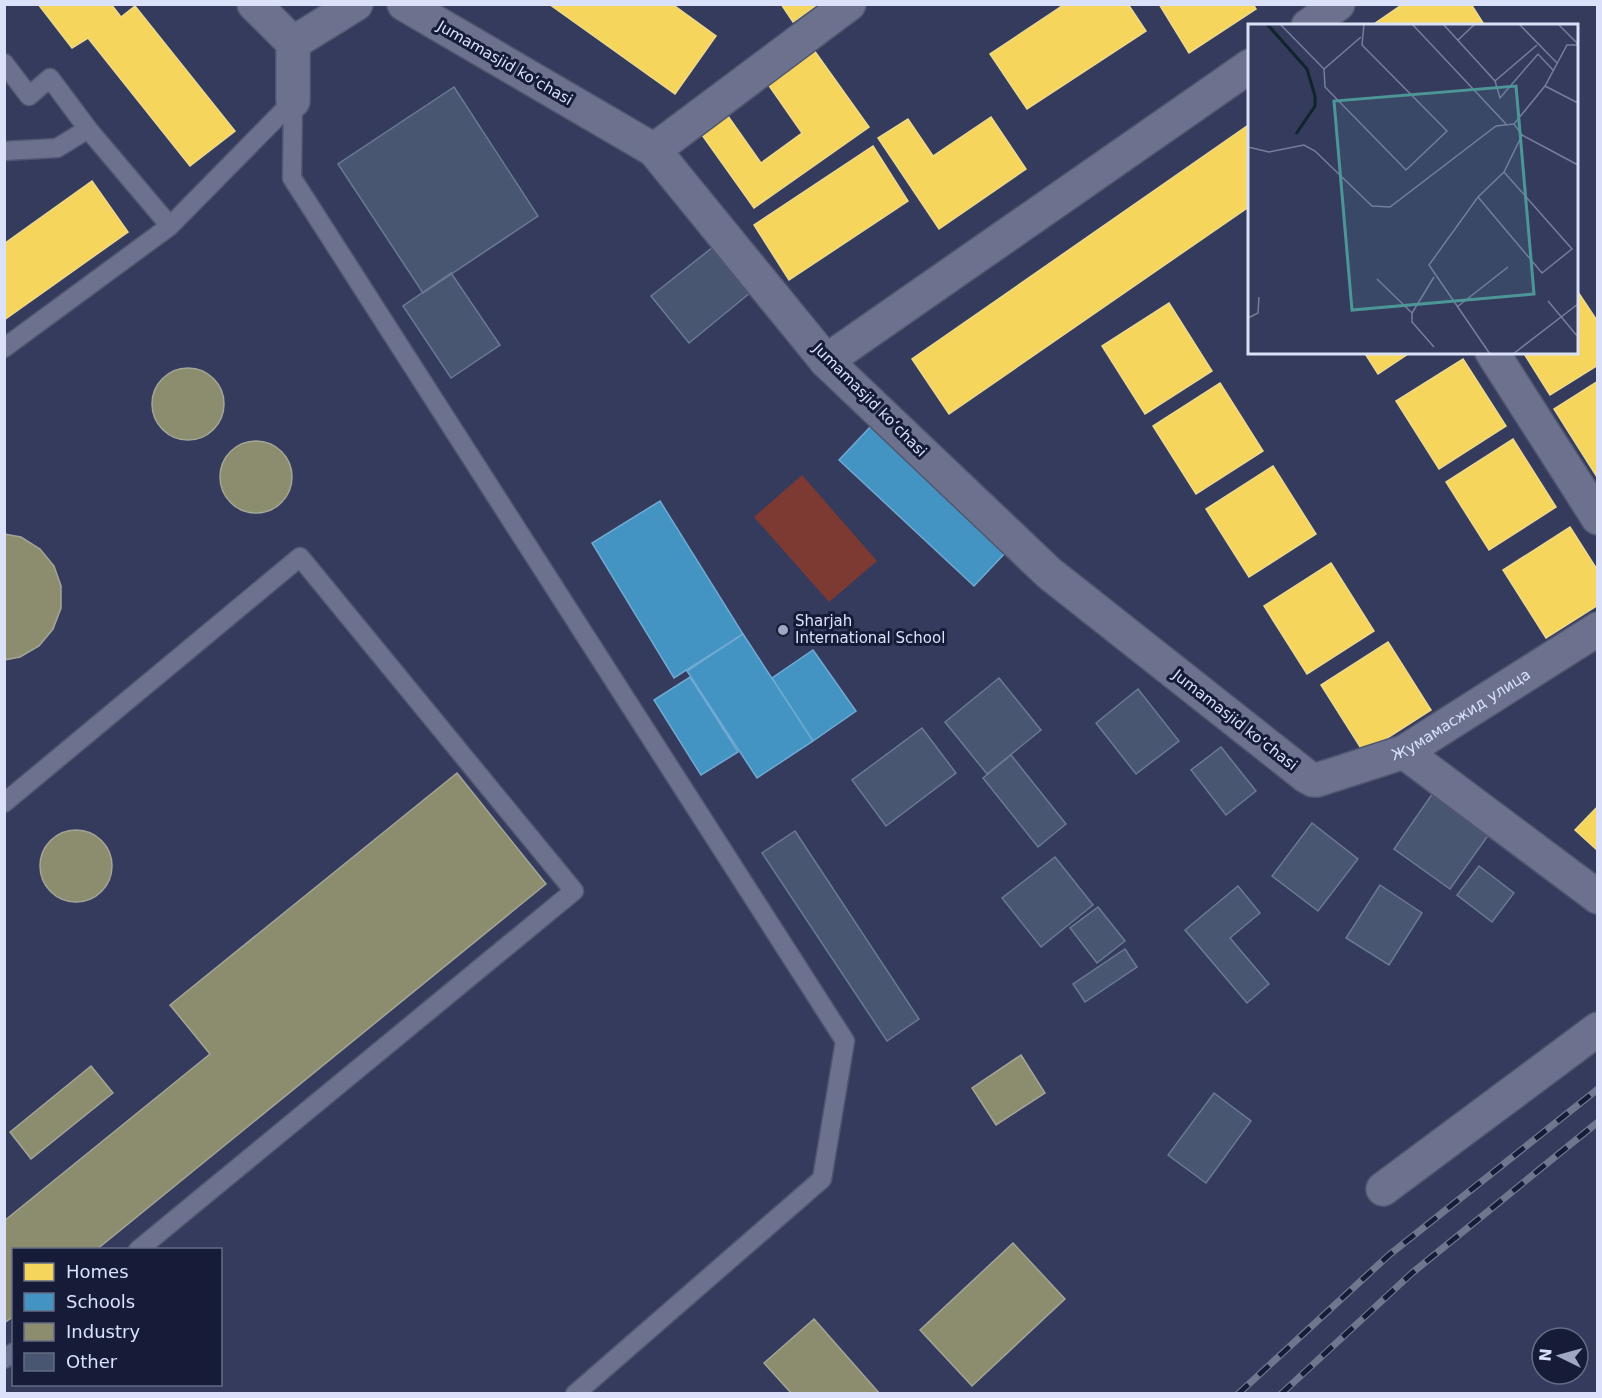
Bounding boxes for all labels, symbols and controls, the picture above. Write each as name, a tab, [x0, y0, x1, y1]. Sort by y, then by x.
street label: Jumamasjid koʻchasi	[433, 16, 576, 109]
inset map	[1248, 24, 1578, 354]
street label: Jumamasjid koʻchasi	[809, 339, 930, 460]
place label: Sharjah International School	[795, 612, 945, 647]
marker: Sharjah International School	[776, 623, 790, 637]
street label: Jumamasjid koʻchasi	[1168, 665, 1301, 774]
street label: Жумамасжид улица	[1389, 665, 1534, 764]
legend	[12, 1248, 222, 1386]
text: Homes	[66, 1261, 129, 1282]
text: Schools	[66, 1291, 135, 1312]
text: Industry	[66, 1321, 140, 1342]
north arrow	[1530, 1326, 1590, 1386]
text: N	[1536, 1347, 1556, 1362]
text: Other	[66, 1351, 118, 1372]

